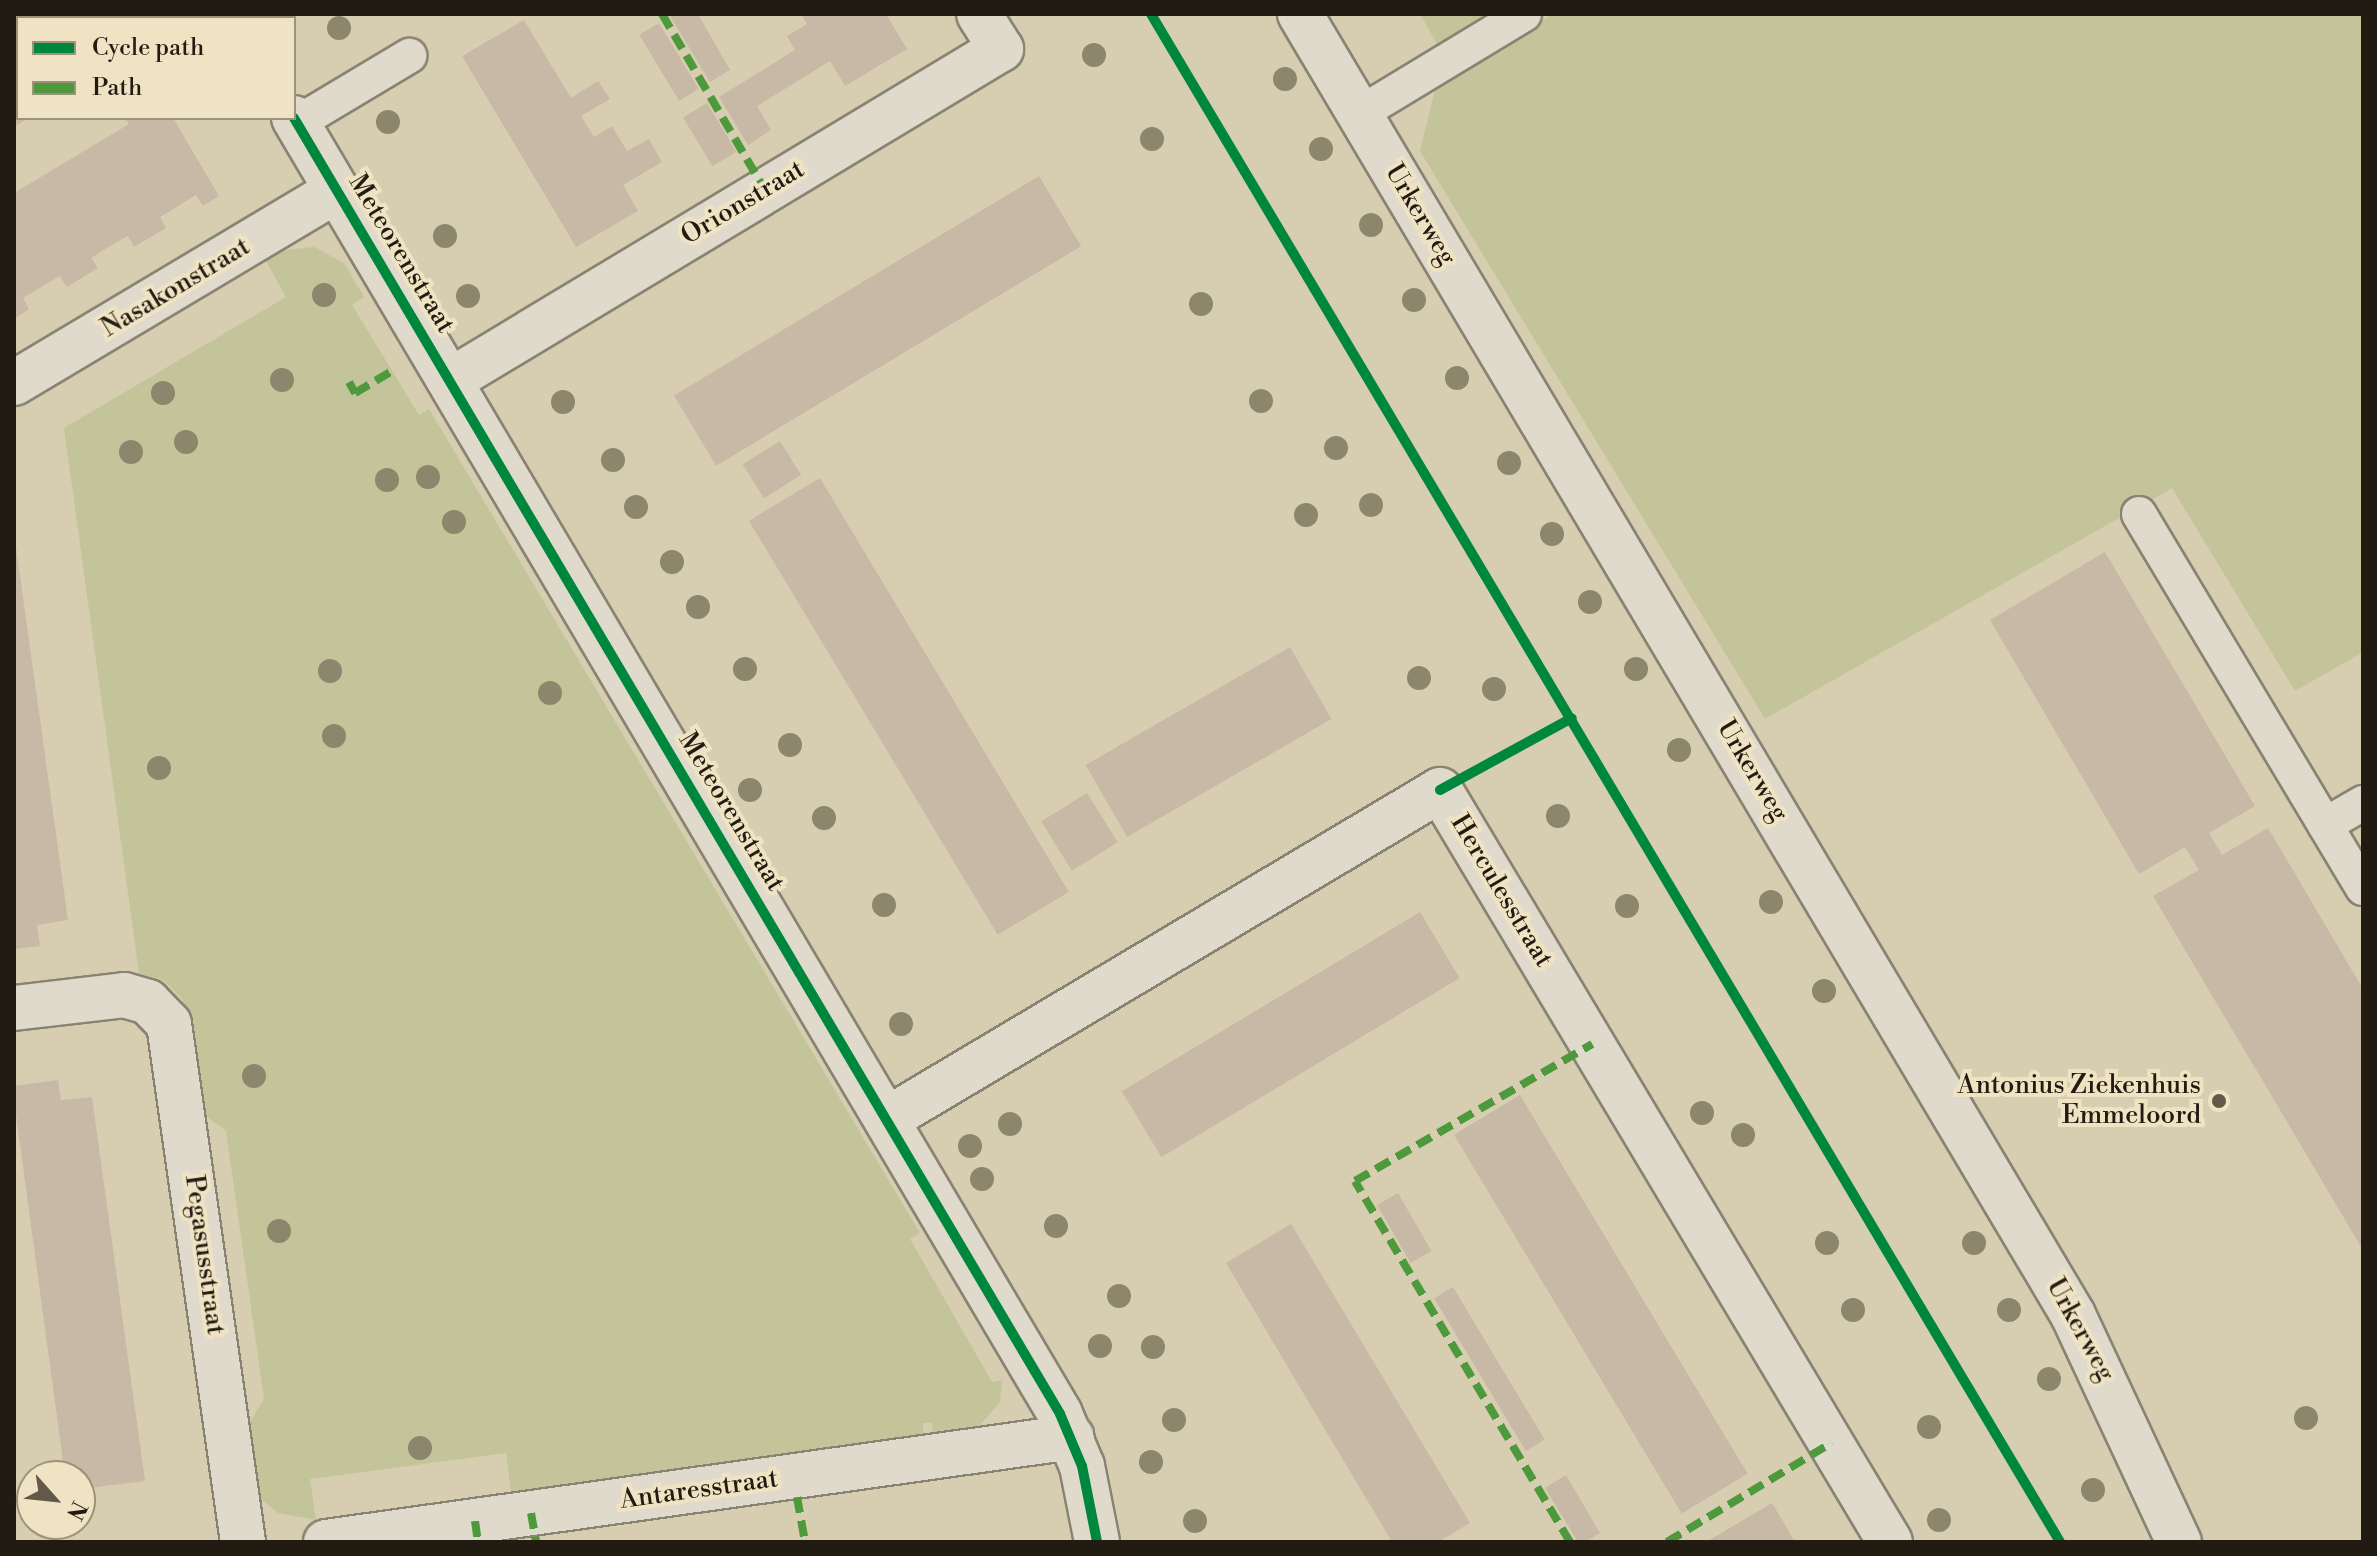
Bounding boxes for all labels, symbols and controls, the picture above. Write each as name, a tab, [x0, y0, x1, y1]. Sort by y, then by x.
legend	[16, 16, 296, 120]
text: Cycle path	[92, 33, 204, 63]
text: Path	[92, 73, 142, 103]
street label: Orionstraat	[676, 154, 810, 252]
street label: Urkerweg	[1378, 159, 1462, 271]
street label: Meteorenstraat	[341, 169, 461, 339]
street label: Nasakonstraat	[96, 232, 256, 344]
street label: Urkerweg	[1710, 715, 1794, 827]
street label: Meteorenstraat	[671, 727, 791, 897]
street label: Herculesstraat	[1443, 809, 1559, 973]
place label: Antonius Ziekenhuis Emmeloord	[1958, 1070, 2201, 1132]
marker: Antonius Ziekenhuis Emmeloord	[2208, 1090, 2230, 1112]
street label: Pegasusstraat	[177, 1173, 231, 1337]
street label: Urkerweg	[2039, 1273, 2121, 1387]
north arrow	[16, 1460, 96, 1540]
street label: Antaresstraat	[618, 1463, 780, 1517]
text: N	[60, 1496, 92, 1524]

